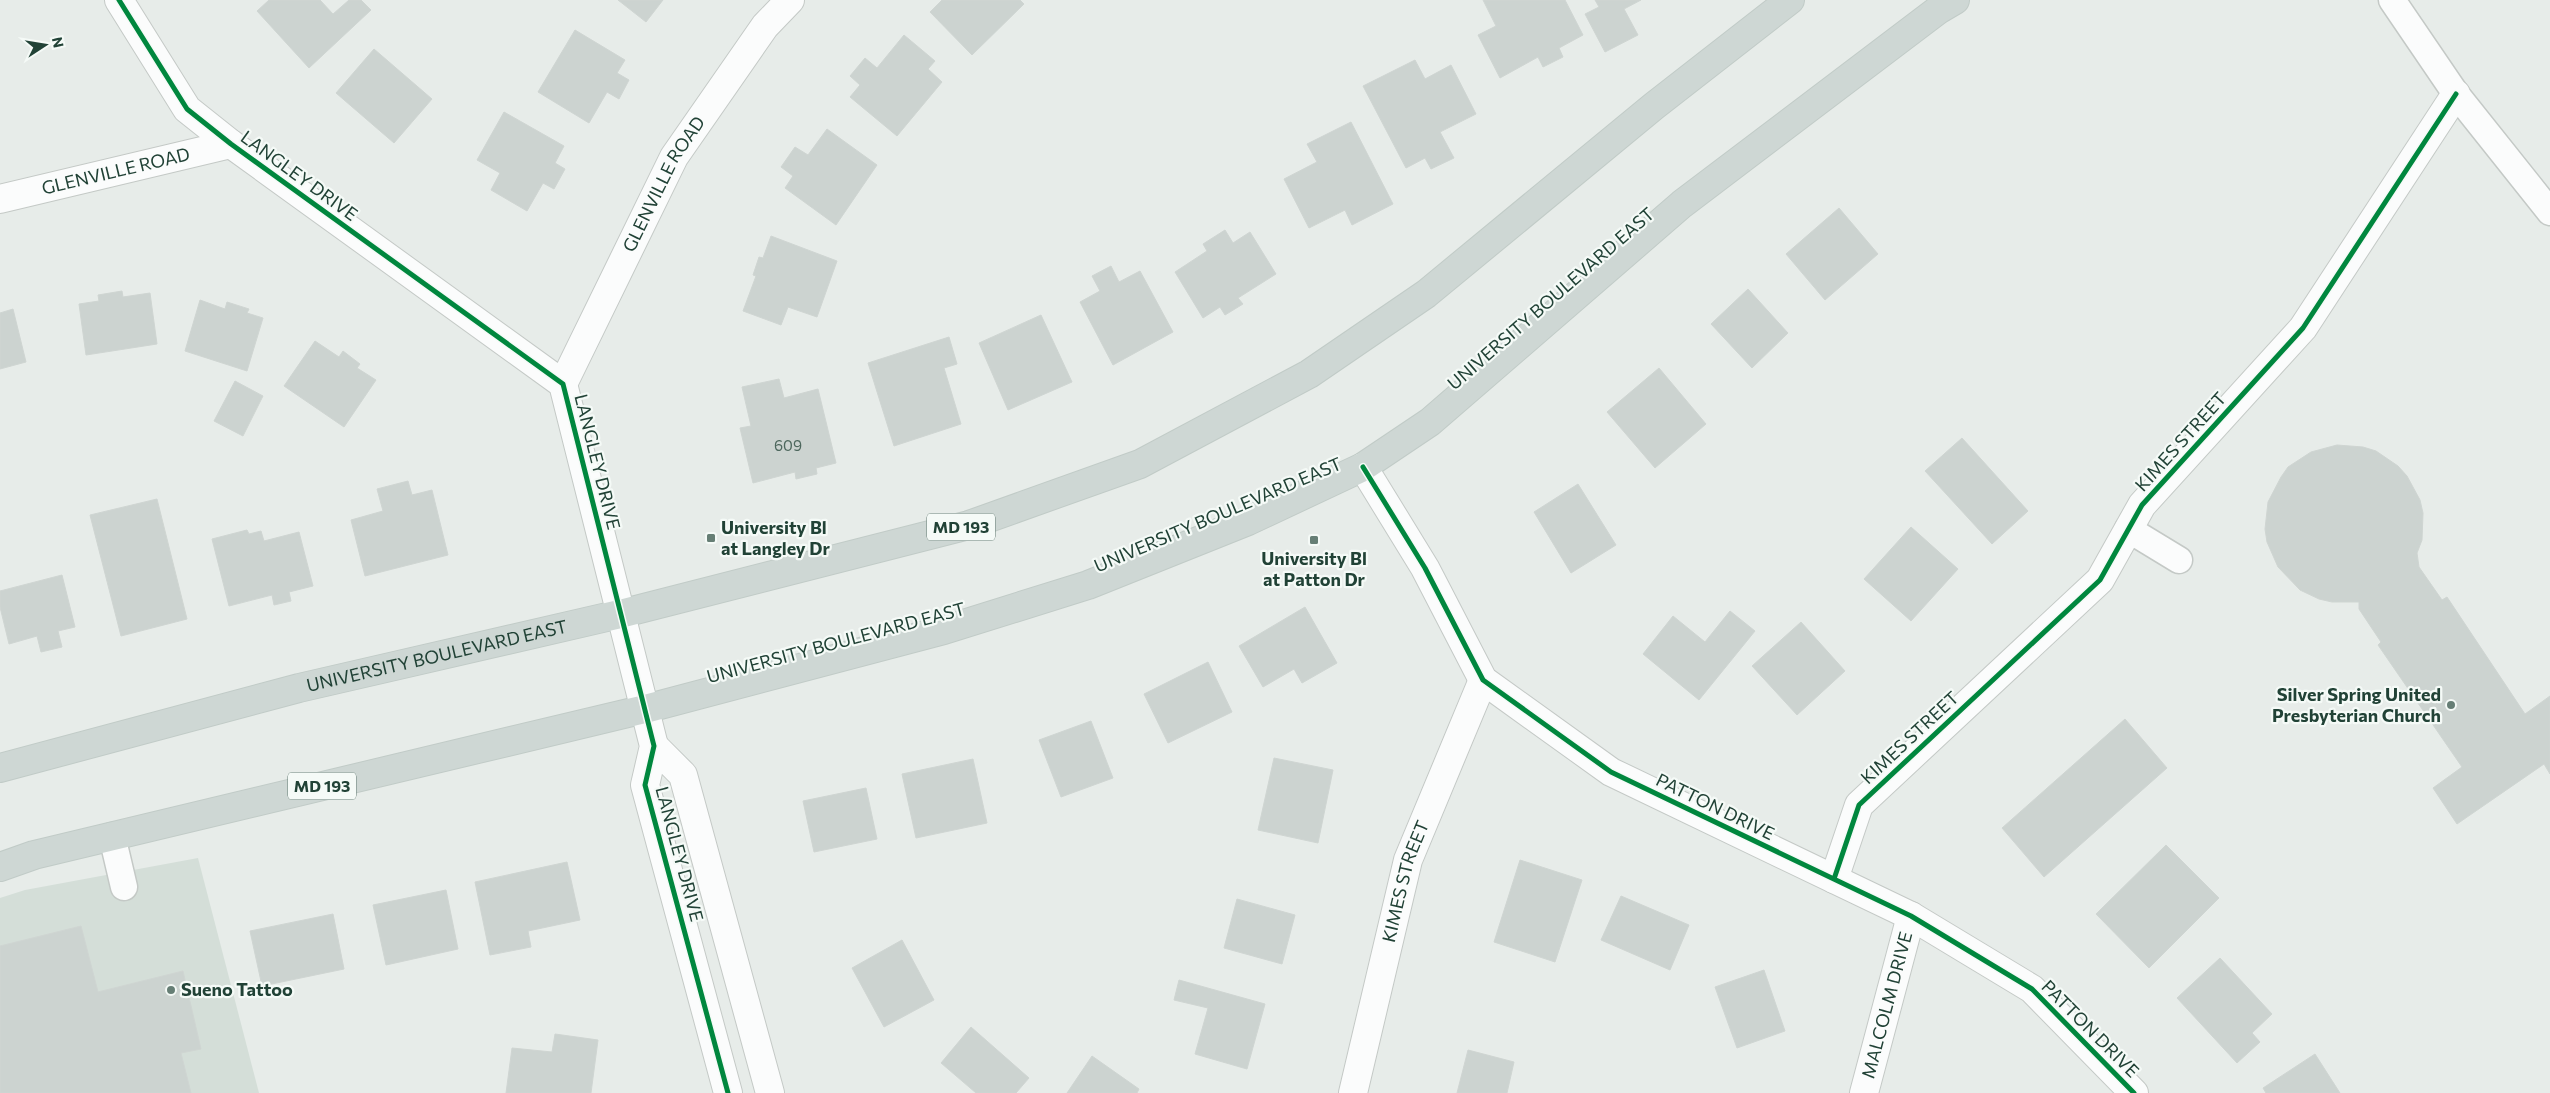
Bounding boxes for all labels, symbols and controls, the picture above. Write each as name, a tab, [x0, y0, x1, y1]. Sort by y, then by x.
north arrow	[20, 20, 70, 70]
text: N	[49, 35, 68, 49]
street label: GLENVILLE ROAD	[617, 111, 709, 255]
street label: LANGLEY DRIVE	[237, 125, 362, 225]
street label: GLENVILLE ROAD	[39, 142, 192, 199]
street label: UNIVERSITY BOULEVARD EAST	[1442, 202, 1658, 394]
street label: KIMES STREET	[2130, 387, 2231, 495]
street label: LANGLEY DRIVE	[570, 392, 625, 532]
house number: 609	[774, 436, 802, 454]
street label: UNIVERSITY BOULEVARD EAST	[1091, 452, 1345, 576]
road number: MD 193	[927, 514, 995, 540]
place label: University Bl at Langley Dr	[721, 516, 830, 559]
marker: University Bl at Langley Dr	[705, 532, 717, 544]
marker: University Bl at Patton Dr	[1308, 534, 1320, 546]
place label: University Bl at Patton Dr	[1261, 547, 1367, 590]
street label: UNIVERSITY BOULEVARD EAST	[704, 597, 967, 687]
street label: UNIVERSITY BOULEVARD EAST	[304, 615, 569, 696]
place label: Silver Spring United Presbyterian Church	[2272, 683, 2441, 726]
street label: KIMES STREET	[1856, 686, 1963, 788]
marker: Silver Spring United Presbyterian Church	[2445, 699, 2457, 711]
street label: PATTON DRIVE	[1653, 768, 1778, 844]
road number: MD 193	[288, 772, 356, 799]
street label: LANGLEY DRIVE	[651, 784, 709, 924]
street label: KIMES STREET	[1377, 817, 1433, 944]
street label: MALCOLM DRIVE	[1856, 929, 1916, 1081]
street label: PATTON DRIVE	[2037, 975, 2144, 1082]
place label: Sueno Tattoo	[181, 978, 293, 1000]
marker: Sueno Tattoo	[165, 984, 177, 996]

